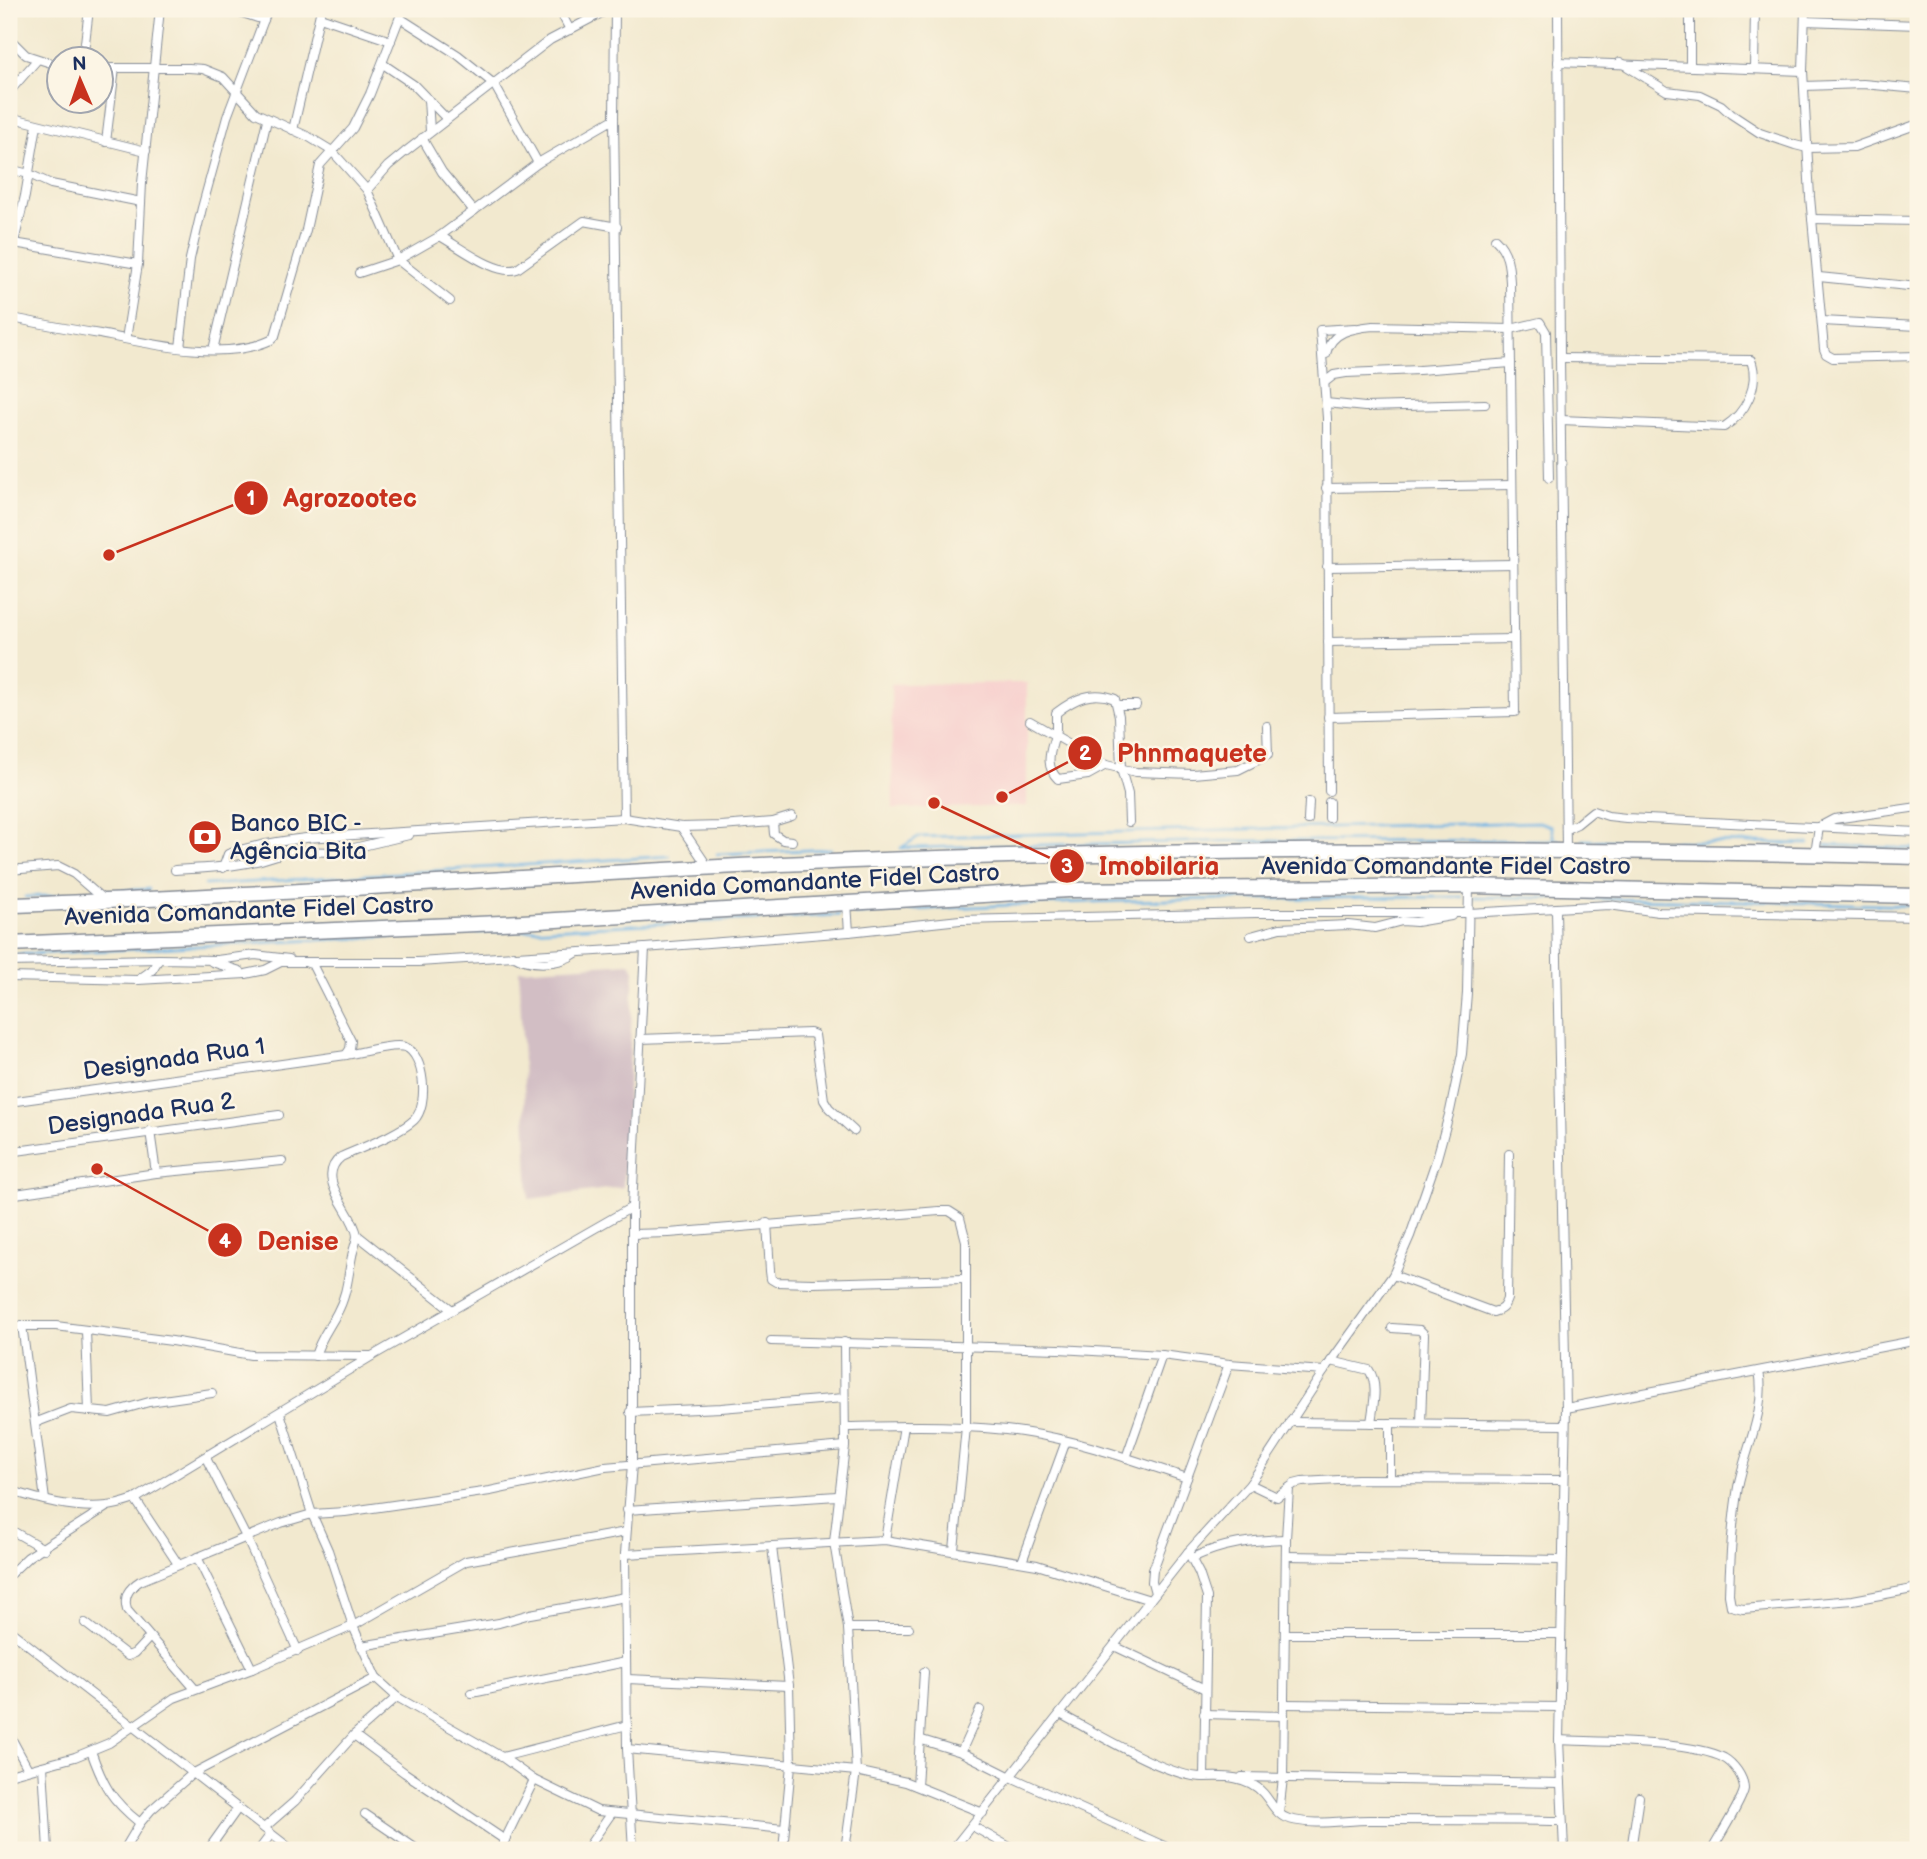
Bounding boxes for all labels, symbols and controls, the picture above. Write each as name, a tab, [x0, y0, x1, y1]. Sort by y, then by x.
north arrow	[46, 46, 116, 116]
text: N	[72, 53, 87, 76]
callout: Agrozootec	[234, 475, 431, 522]
text: Agrozootec	[282, 484, 417, 515]
text: 1	[247, 486, 255, 511]
callout: Phnmaquete	[1068, 729, 1281, 776]
text: Phnmaquete	[1117, 739, 1267, 770]
text: 2	[1079, 741, 1092, 766]
place label: Banco BIC - Agência Bita	[230, 809, 367, 866]
bank icon: Banco BIC - Agência Bita	[186, 818, 224, 856]
callout: Imobilaria	[1049, 842, 1233, 889]
text: Imobilaria	[1099, 852, 1219, 883]
street label: Avenida Comandante Fidel Castro	[1261, 852, 1631, 881]
text: 3	[1061, 854, 1073, 879]
street label: Avenida Comandante Fidel Castro	[630, 858, 1000, 906]
street label: Avenida Comandante Fidel Castro	[64, 890, 434, 932]
street label: Designada Rua 1	[81, 1032, 267, 1086]
street label: Designada Rua 2	[46, 1087, 236, 1141]
callout: Denise	[208, 1217, 353, 1264]
text: Denise	[257, 1227, 339, 1258]
text: 4	[219, 1229, 232, 1254]

